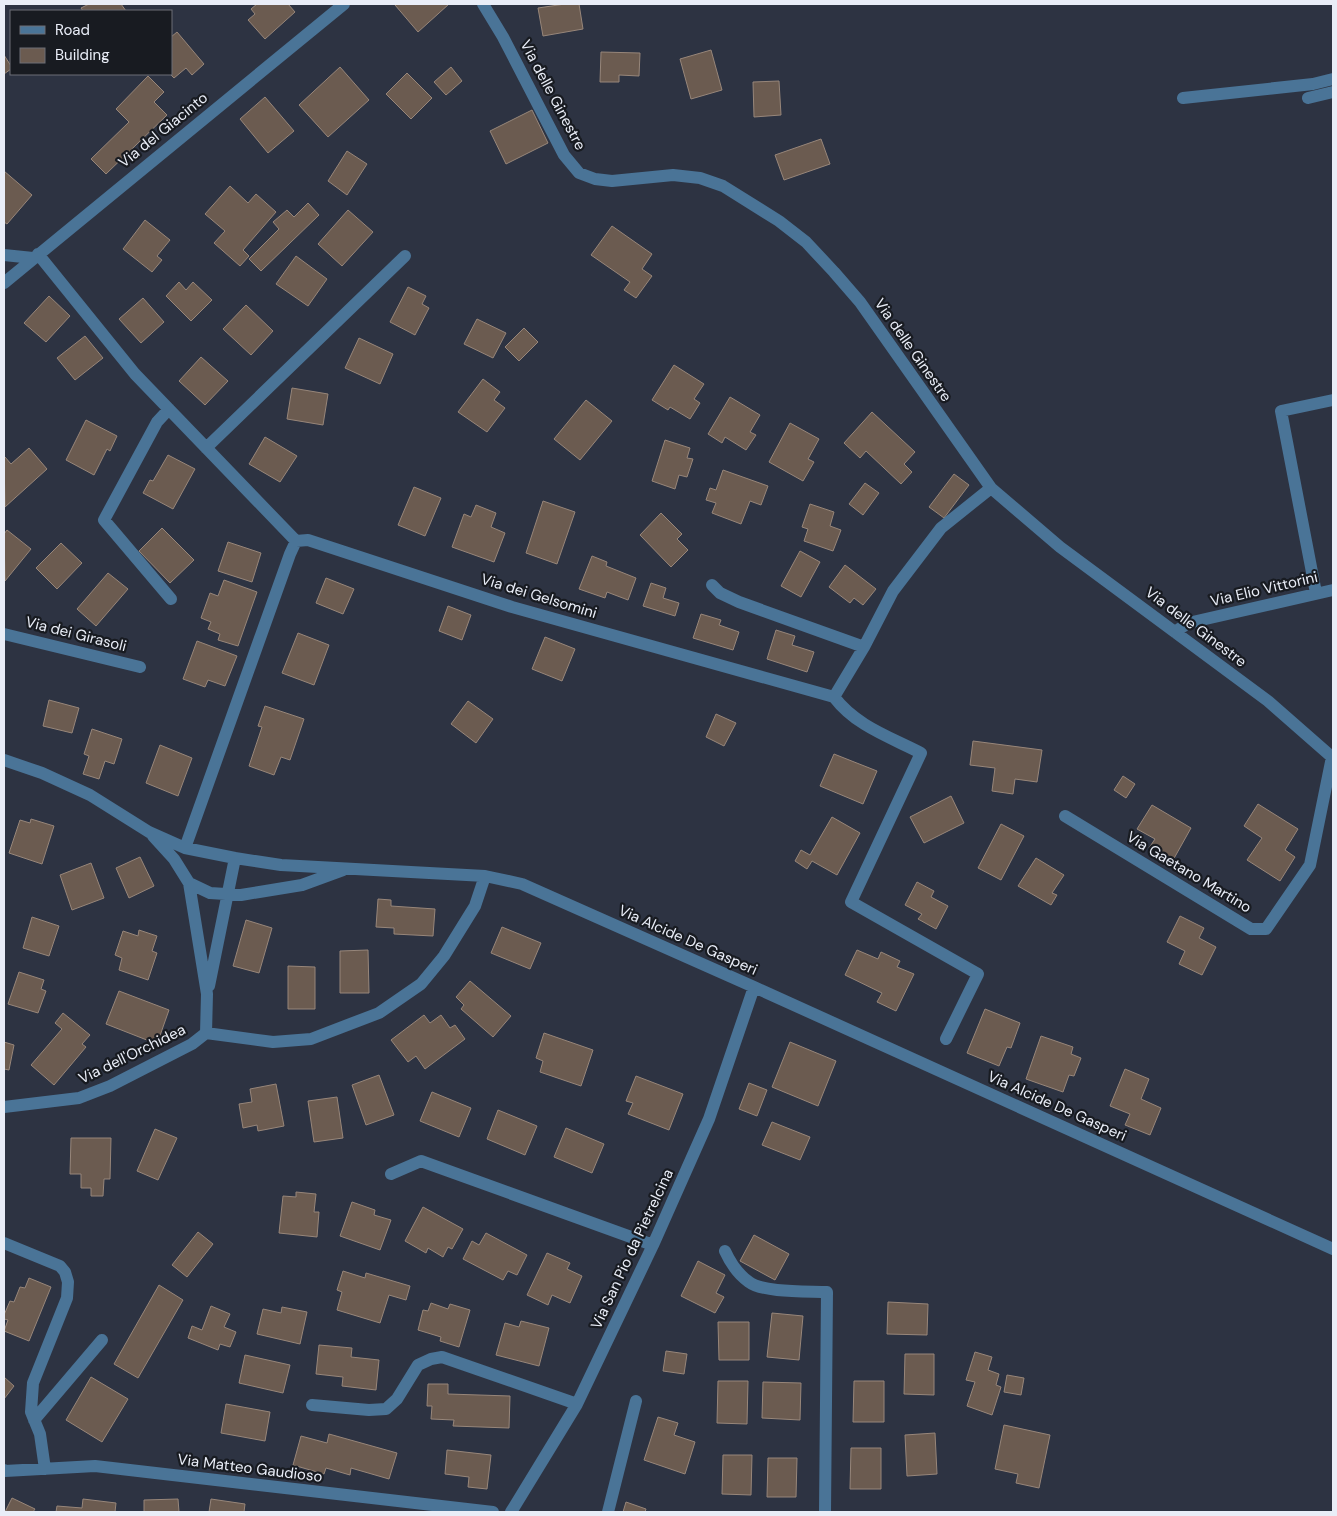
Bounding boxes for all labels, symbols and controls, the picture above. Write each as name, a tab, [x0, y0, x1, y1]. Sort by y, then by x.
legend	[10, 10, 172, 75]
text: Road	[55, 20, 90, 40]
street label: Via delle Ginestre	[516, 36, 590, 154]
text: Building	[55, 45, 110, 65]
street label: Via del Giacinto	[114, 88, 212, 172]
street label: Via delle Ginestre	[870, 294, 956, 406]
street label: Via Elio Vittorini	[1208, 567, 1320, 611]
street label: Via dei Gelsomini	[479, 569, 599, 623]
street label: Via delle Ginestre	[1141, 582, 1251, 672]
street label: Via dei Girasoli	[23, 612, 129, 656]
street label: Via Gaetano Martino	[1123, 827, 1255, 917]
street label: Via Alcide De Gasperi	[615, 900, 761, 980]
street label: Via dell'Orchidea	[75, 1019, 189, 1089]
street label: Via Alcide De Gasperi	[984, 1066, 1130, 1146]
street label: Via San Pio da Pietrelcina	[586, 1166, 678, 1332]
street label: Via Matteo Gaudioso	[176, 1449, 324, 1487]

